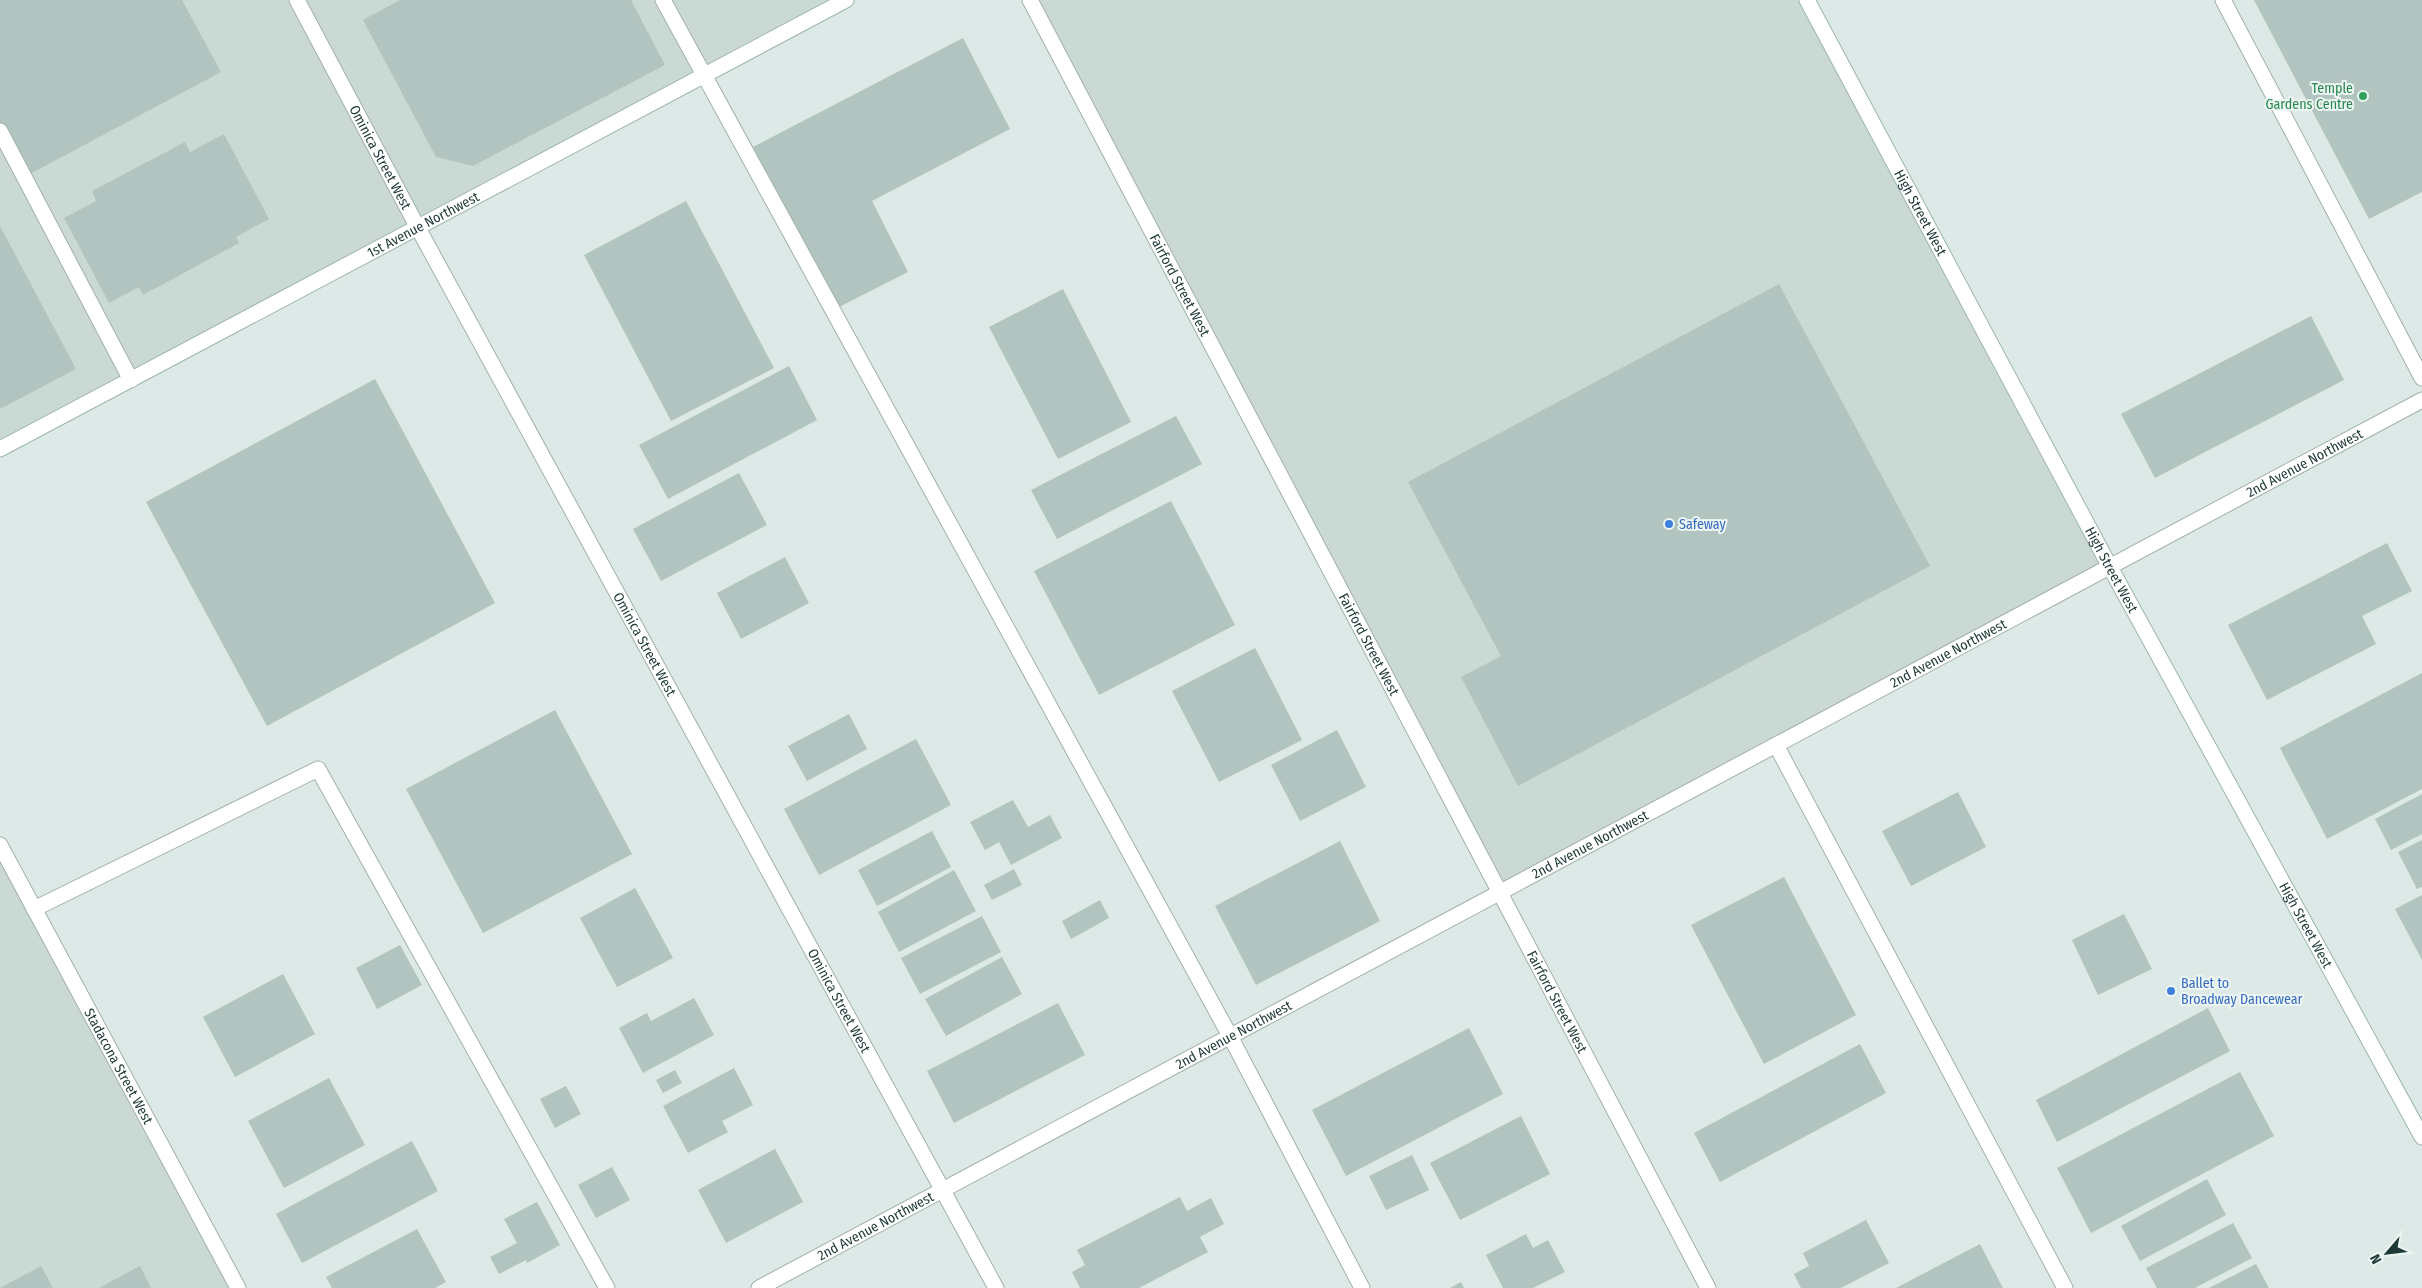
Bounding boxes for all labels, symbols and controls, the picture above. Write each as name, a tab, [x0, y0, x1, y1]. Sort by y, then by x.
place label: Temple Gardens Centre	[2265, 80, 2353, 113]
marker: Temple Gardens Centre	[2357, 90, 2369, 102]
street label: Ominica Street West	[346, 102, 415, 213]
street label: High Street West	[1891, 167, 1951, 259]
street label: 1st Avenue Northwest	[364, 188, 482, 261]
street label: Fairford Street West	[1146, 231, 1214, 339]
street label: 2nd Avenue Northwest	[2243, 425, 2366, 501]
place label: Safeway	[1679, 516, 1727, 533]
marker: Safeway	[1663, 518, 1675, 530]
street label: High Street West	[2082, 524, 2142, 616]
street label: Ominica Street West	[610, 589, 680, 699]
street label: Fairford Street West	[1335, 590, 1403, 699]
street label: 2nd Avenue Northwest	[1887, 615, 2009, 691]
street label: 2nd Avenue Northwest	[1529, 806, 1651, 882]
street label: High Street West	[2276, 879, 2336, 971]
street label: Ominica Street West	[804, 946, 875, 1056]
street label: Fairford Street West	[1523, 948, 1591, 1056]
place label: Ballet to Broadway Dancewear	[2181, 975, 2303, 1008]
marker: Ballet to Broadway Dancewear	[2165, 985, 2177, 997]
street label: 2nd Avenue Northwest	[1173, 996, 1295, 1073]
street label: Stadacona Street West	[81, 1005, 157, 1127]
street label: 2nd Avenue Northwest	[814, 1188, 937, 1264]
north arrow	[2362, 1228, 2412, 1278]
text: N	[2366, 1251, 2385, 1267]

